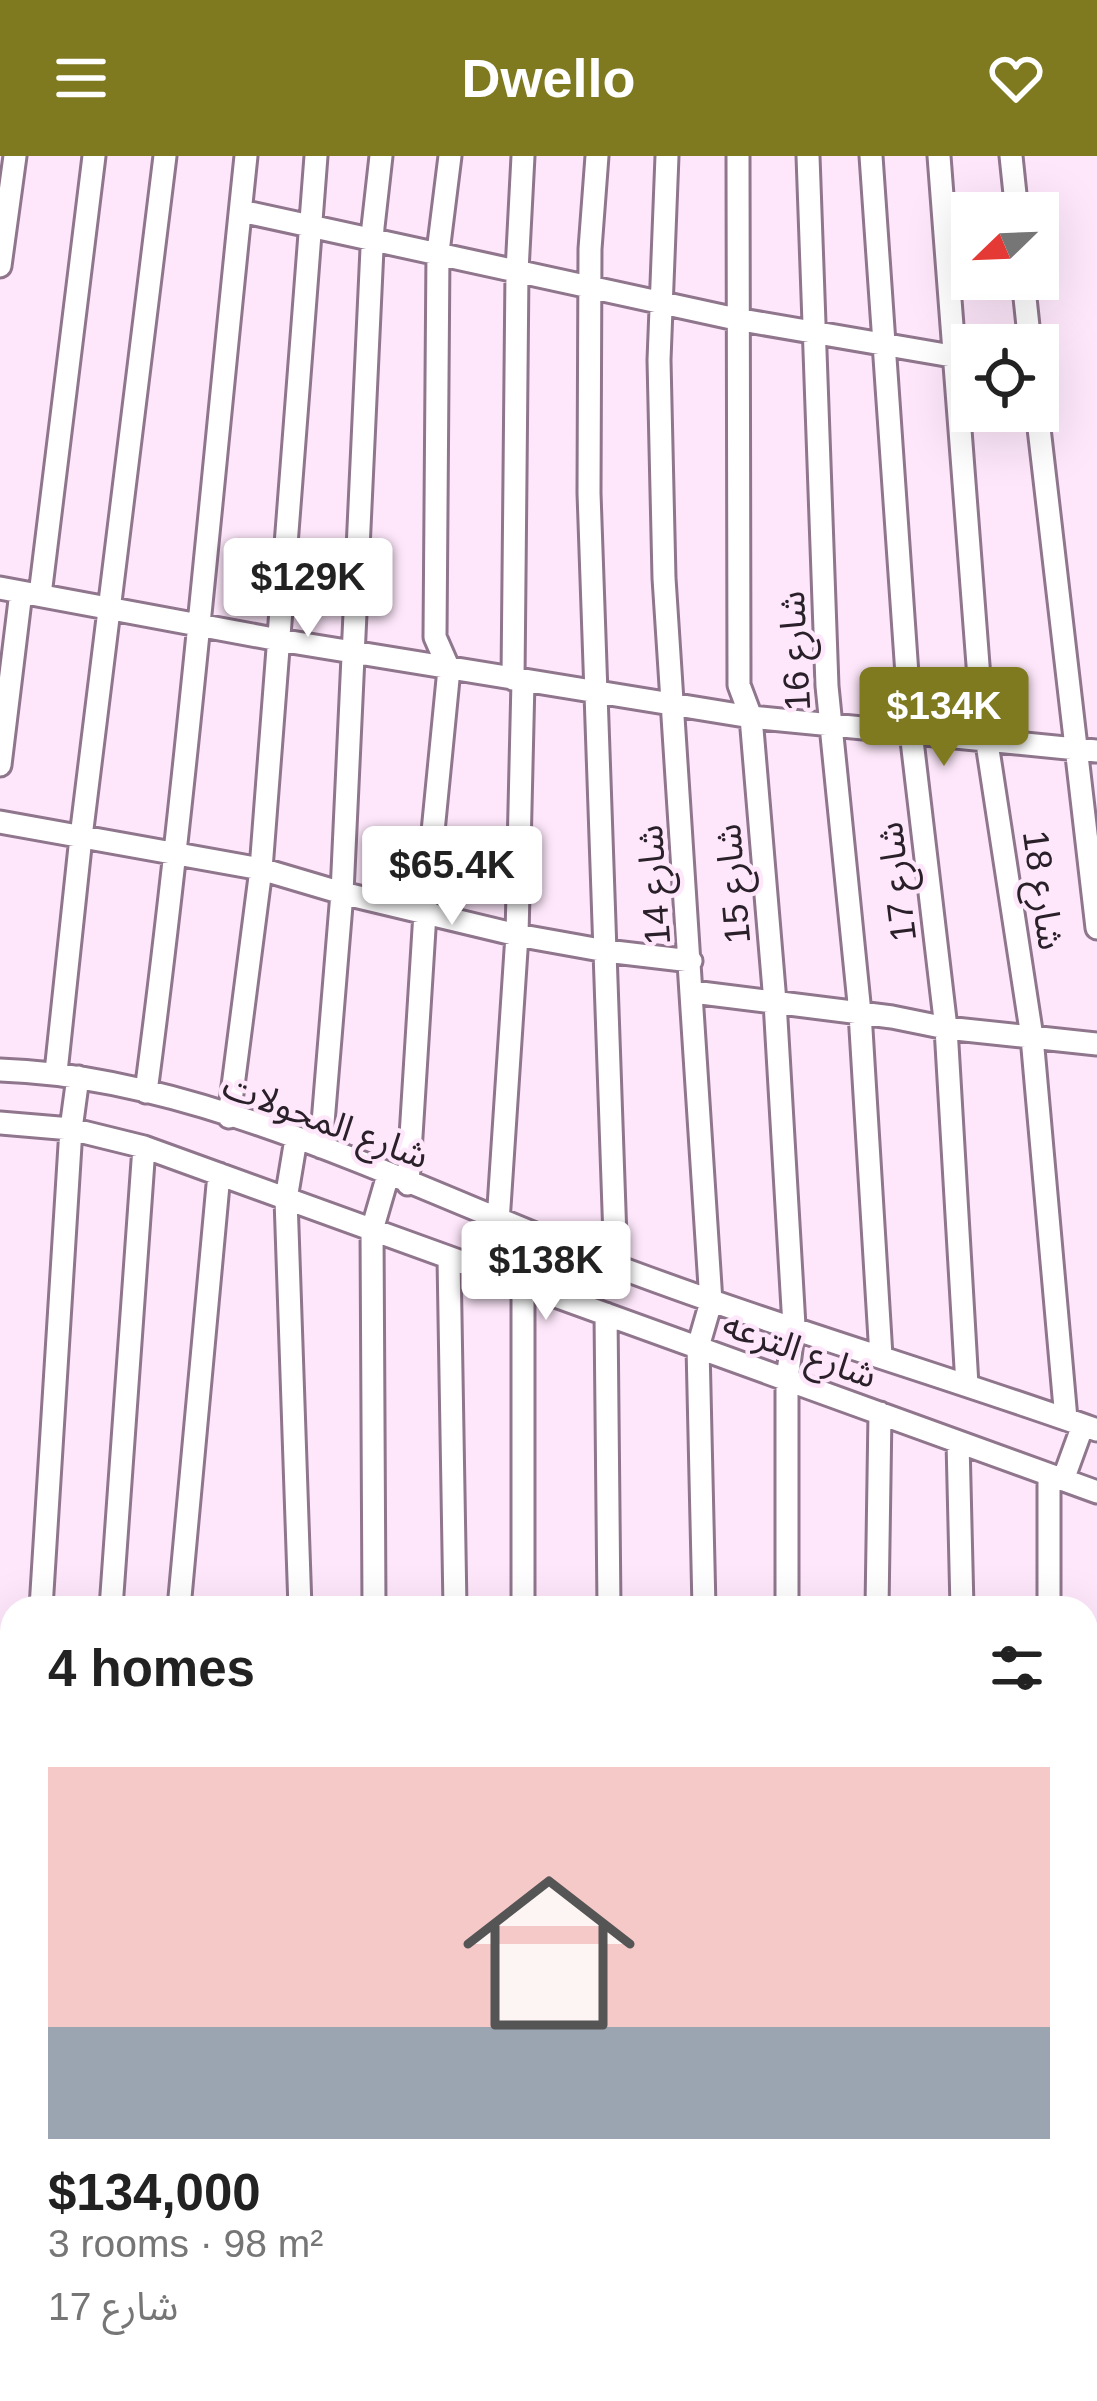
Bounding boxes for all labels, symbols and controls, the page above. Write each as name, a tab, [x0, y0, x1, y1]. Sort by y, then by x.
icon: menu	[48, 45, 114, 111]
icon: heart	[983, 45, 1049, 111]
text: Dwello	[461, 48, 636, 108]
north arrow	[951, 192, 1059, 300]
map controls	[951, 192, 1059, 432]
button: locate	[951, 324, 1059, 432]
pin: $129K	[224, 538, 392, 640]
text: $129K	[251, 555, 365, 598]
street label: شارع 16	[771, 590, 824, 712]
pin: $134K	[860, 667, 1028, 769]
text: $134K	[887, 684, 1001, 727]
street label: شارع 17	[869, 819, 930, 944]
street label: شارع 15	[707, 822, 764, 946]
street label: شارع 14	[629, 823, 684, 946]
pin: $65.4K	[354, 826, 550, 928]
street label: شارع 18	[1009, 828, 1072, 953]
text: $65.4K	[389, 843, 515, 886]
street label: شارع المحولات	[215, 1064, 434, 1182]
pin: $138K	[462, 1221, 630, 1323]
text: $138K	[489, 1238, 603, 1281]
street label: شارع الترعه	[715, 1303, 882, 1402]
icon: filters	[984, 1635, 1050, 1701]
text: 4 homes	[48, 1640, 255, 1697]
icon: home	[441, 1845, 657, 2061]
text: $134,000	[48, 2164, 261, 2221]
text: 3 rooms · 98 m²	[48, 2222, 323, 2265]
text: شارع 17	[48, 2285, 178, 2328]

